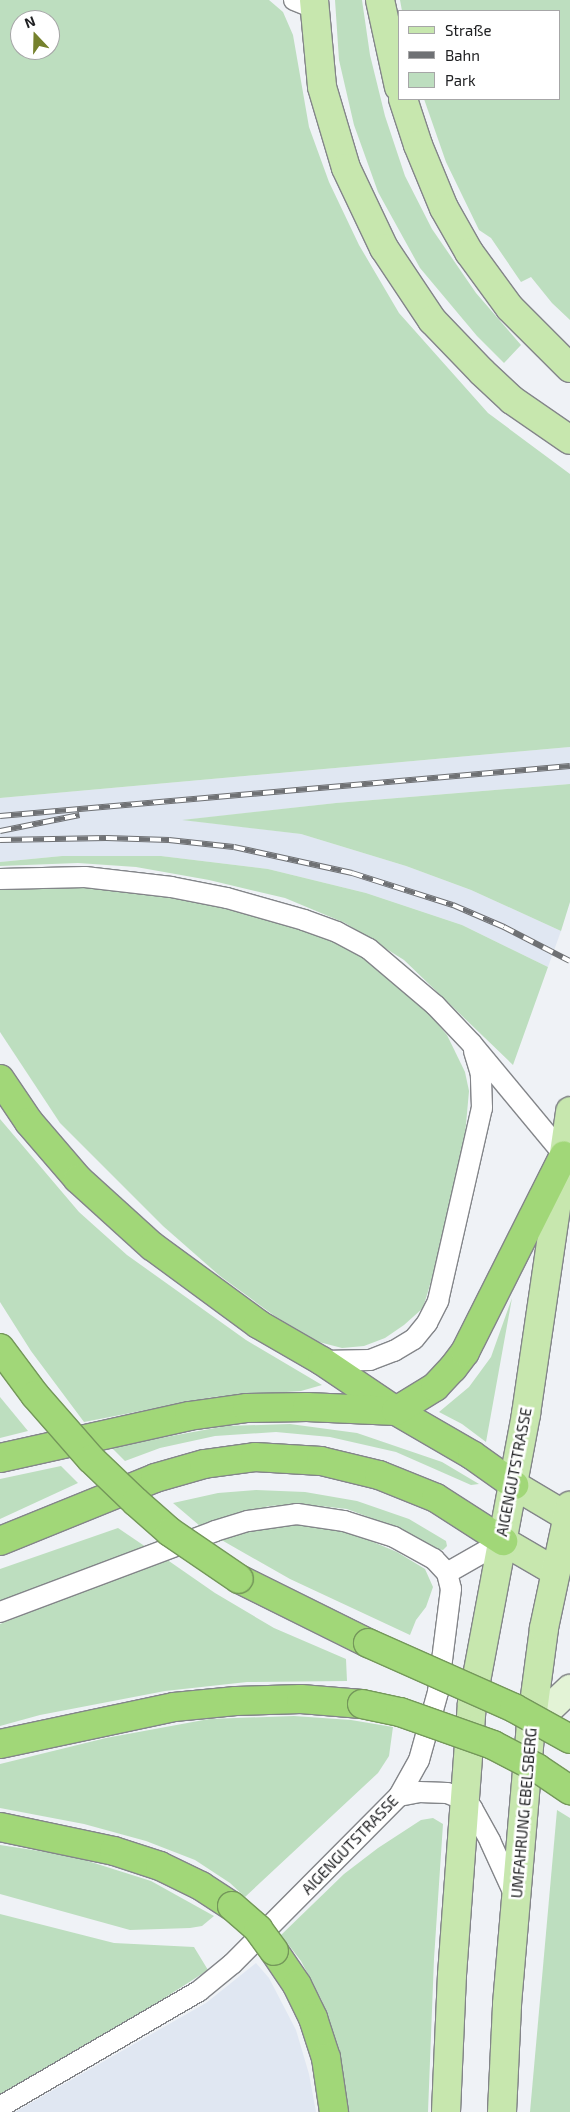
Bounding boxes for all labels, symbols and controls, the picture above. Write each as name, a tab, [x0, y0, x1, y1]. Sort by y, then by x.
north arrow	[10, 10, 60, 60]
legend	[398, 10, 560, 100]
text: N	[22, 12, 38, 31]
text: Straße	[445, 21, 491, 39]
text: Bahn	[445, 46, 480, 64]
text: Park	[445, 71, 476, 89]
street label: AIGENGUTSTRASSE	[493, 1406, 535, 1538]
street label: UMFAHRUNG EBELSBERG	[508, 1727, 540, 1899]
street label: AIGENGUTSTRASSE	[298, 1792, 402, 1898]

